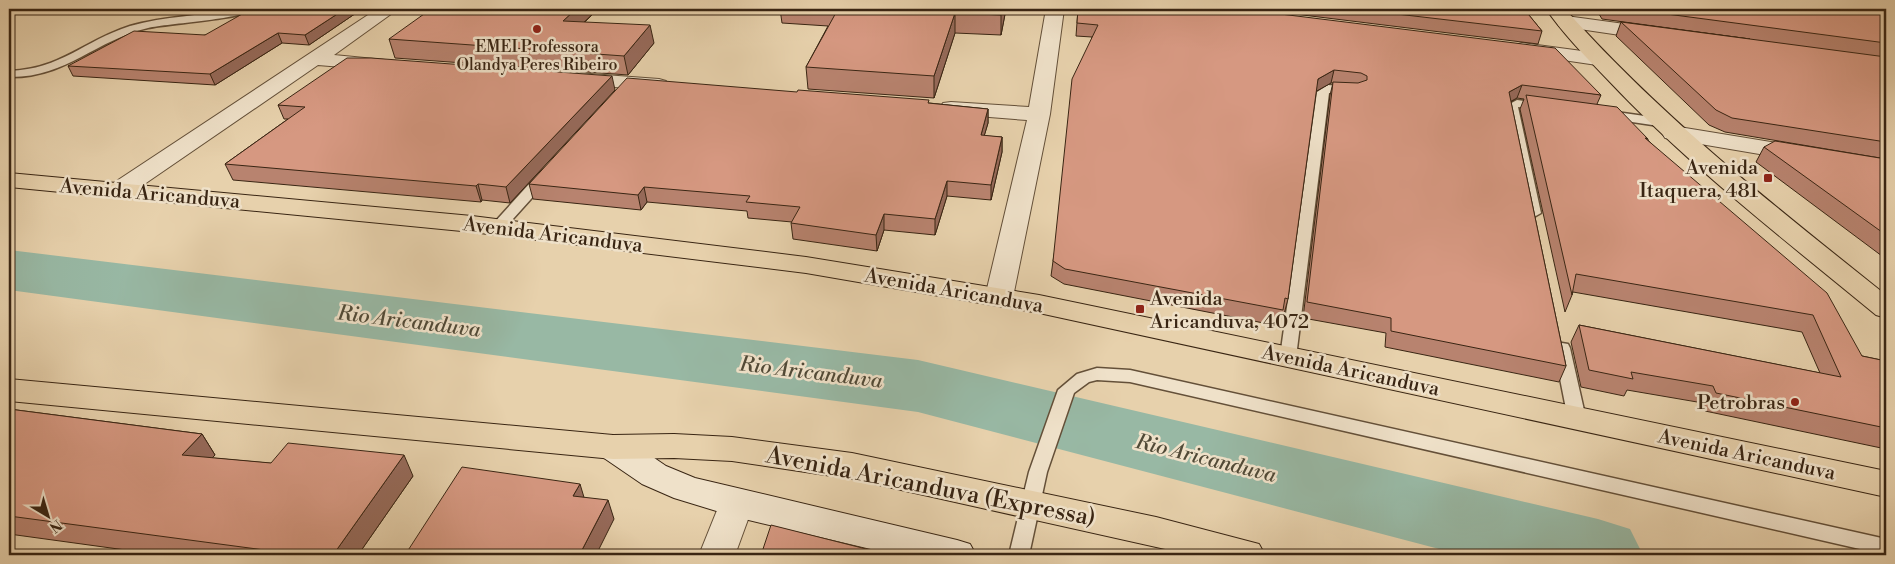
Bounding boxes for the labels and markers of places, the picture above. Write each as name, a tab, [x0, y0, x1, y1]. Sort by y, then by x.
marker: EMEI Professora Olandya Peres Ribeiro	[531, 23, 543, 35]
place label: EMEI Professora Olandya Peres Ribeiro	[457, 37, 617, 75]
place label: Avenida Itaquera, 481	[1639, 156, 1759, 204]
marker: Avenida Itaquera, 481	[1762, 172, 1774, 184]
place label: Avenida Aricanduva, 4072	[1149, 287, 1309, 335]
marker: Avenida Aricanduva, 4072	[1134, 303, 1146, 315]
place label: Petrobras	[1697, 391, 1785, 416]
marker: Petrobras	[1789, 396, 1801, 408]

